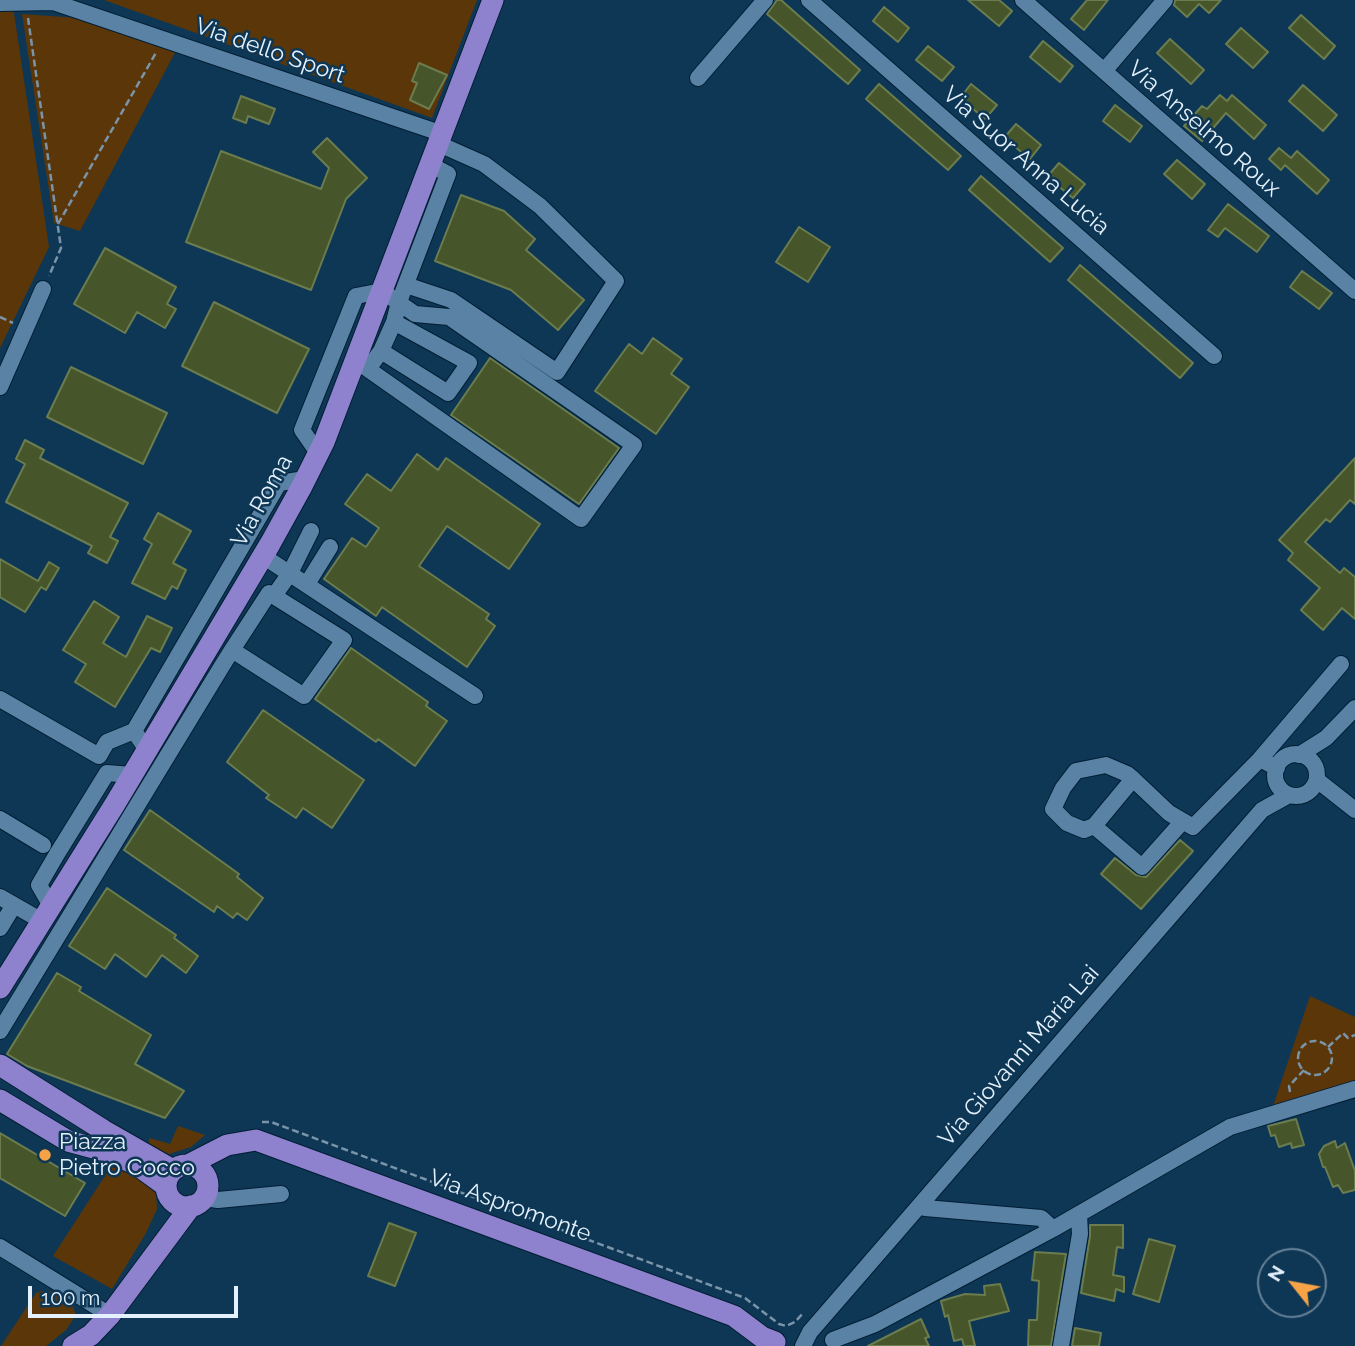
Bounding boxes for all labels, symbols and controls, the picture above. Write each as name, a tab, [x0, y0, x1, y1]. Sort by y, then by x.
street label: Via dello Sport	[192, 12, 348, 90]
street label: Via Anselmo Roux	[1122, 55, 1286, 203]
street label: Via Suor Anna Lucia	[937, 81, 1115, 241]
street label: Via Roma	[225, 450, 299, 552]
street label: Via Giovanni Maria Lai	[933, 960, 1105, 1152]
place label: Piazza Pietro Cocco	[59, 1128, 195, 1182]
marker: Piazza Pietro Cocco	[37, 1147, 53, 1163]
street label: Via Aspromonte	[425, 1164, 595, 1248]
north arrow	[1257, 1248, 1327, 1318]
text: N	[1263, 1261, 1289, 1285]
scale bar	[32, 1272, 242, 1316]
text: 100 m	[41, 1285, 100, 1310]

